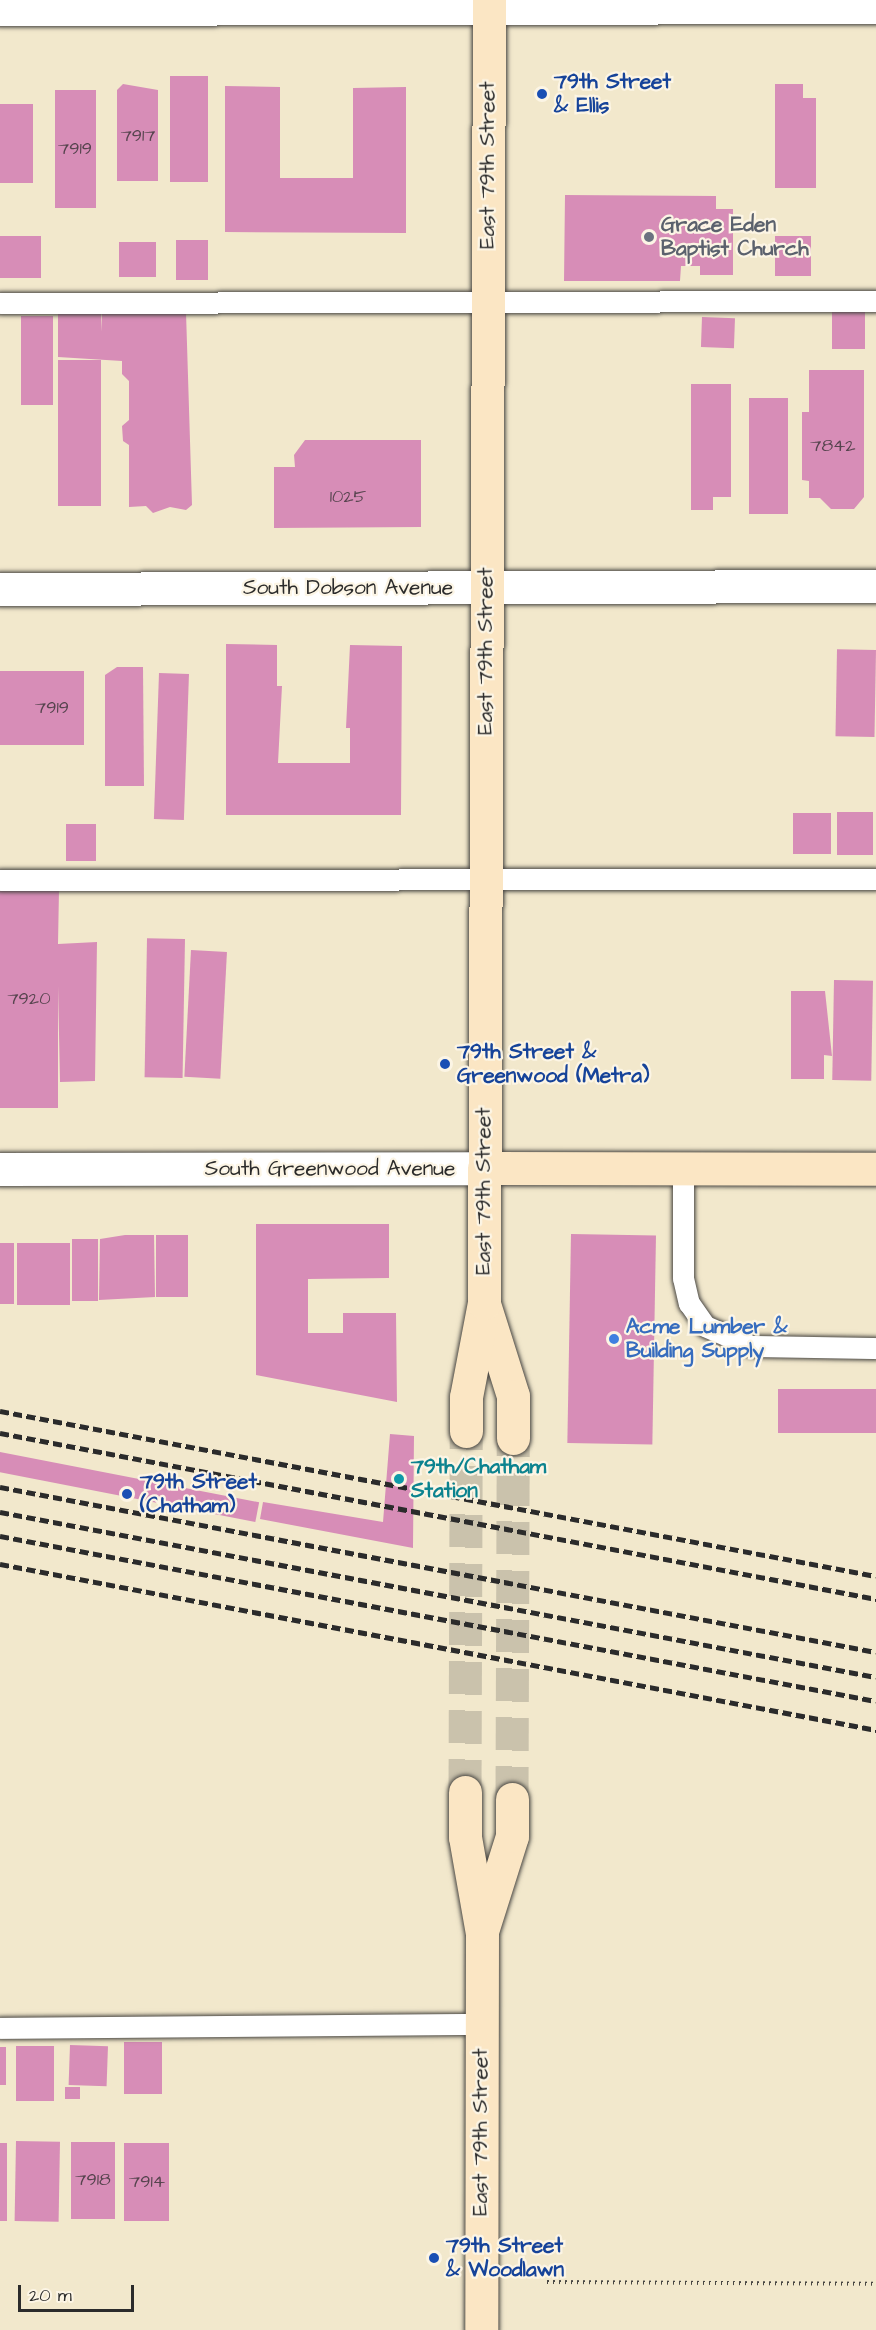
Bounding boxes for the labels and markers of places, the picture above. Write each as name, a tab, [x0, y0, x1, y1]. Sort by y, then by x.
place label: 79th Street & Ellis	[554, 69, 671, 119]
marker: 79th Street & Ellis	[535, 87, 549, 101]
place label: Grace Eden Baptist Church	[661, 212, 809, 262]
marker: Grace Eden Baptist Church	[642, 230, 656, 244]
place label: 79th Street & Greenwood (Metra)	[457, 1039, 649, 1089]
marker: 79th Street & Greenwood (Metra)	[438, 1057, 452, 1071]
place label: Acme Lumber & Building Supply	[626, 1314, 788, 1364]
marker: Acme Lumber & Building Supply	[607, 1332, 621, 1346]
place label: 79th/Chatham Station	[411, 1454, 546, 1504]
place label: 79th Street (Chatham)	[140, 1469, 257, 1519]
marker: 79th/Chatham Station	[392, 1472, 406, 1486]
marker: 79th Street (Chatham)	[118, 1485, 136, 1503]
place label: 79th Street & Woodlawn	[446, 2233, 564, 2283]
marker: 79th Street & Woodlawn	[427, 2251, 441, 2265]

